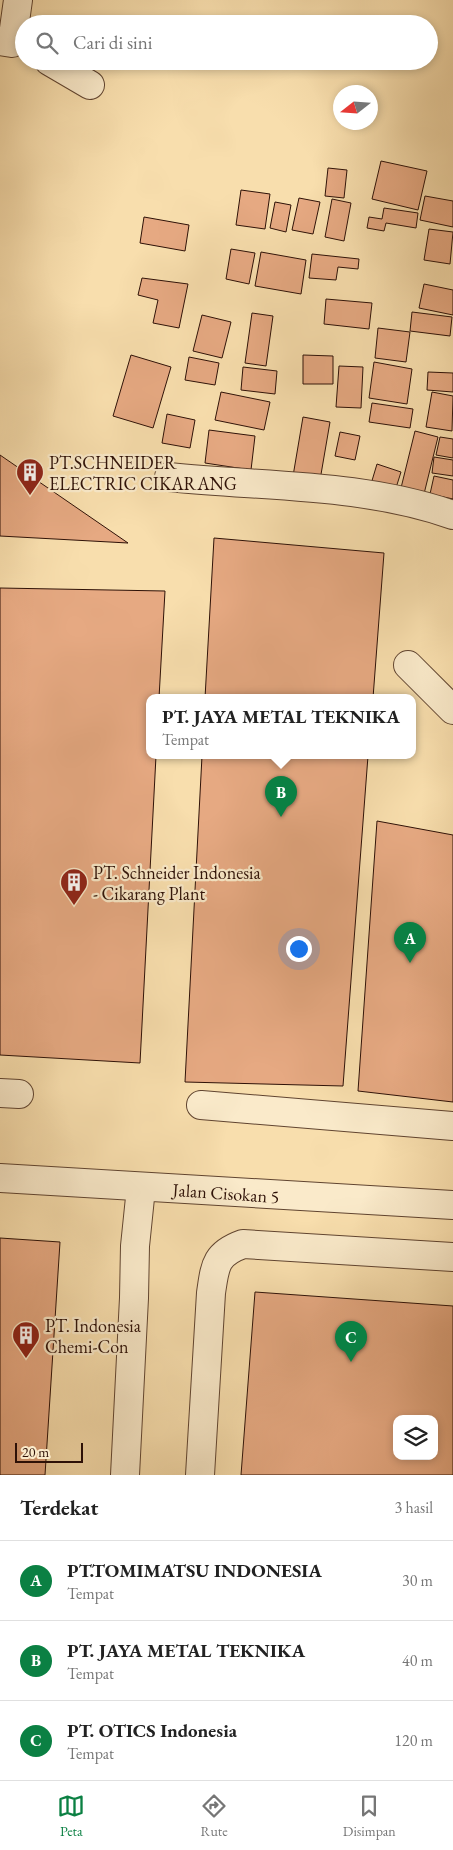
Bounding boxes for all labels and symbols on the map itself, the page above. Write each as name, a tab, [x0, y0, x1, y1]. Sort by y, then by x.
north arrow	[333, 85, 378, 130]
place label: PT.SCHNEIDER ELECTRIC CIKARANG	[49, 451, 237, 495]
building icon: PT.SCHNEIDER ELECTRIC CIKARANG	[15, 457, 45, 496]
pin: B	[265, 776, 297, 817]
place label: PT. Schneider Indonesia - Cikarang Plant	[93, 861, 261, 905]
building icon: PT. Schneider Indonesia - Cikarang Plant	[59, 867, 89, 906]
pin: A	[394, 922, 426, 963]
your location	[286, 936, 312, 962]
street label: Jalan Cisokan 5	[170, 1178, 280, 1208]
place label: PT. Indonesia Chemi-Con	[45, 1314, 142, 1358]
building icon: PT. Indonesia Chemi-Con	[11, 1320, 41, 1359]
pin: C	[335, 1321, 367, 1362]
scale bar	[15, 1440, 82, 1463]

